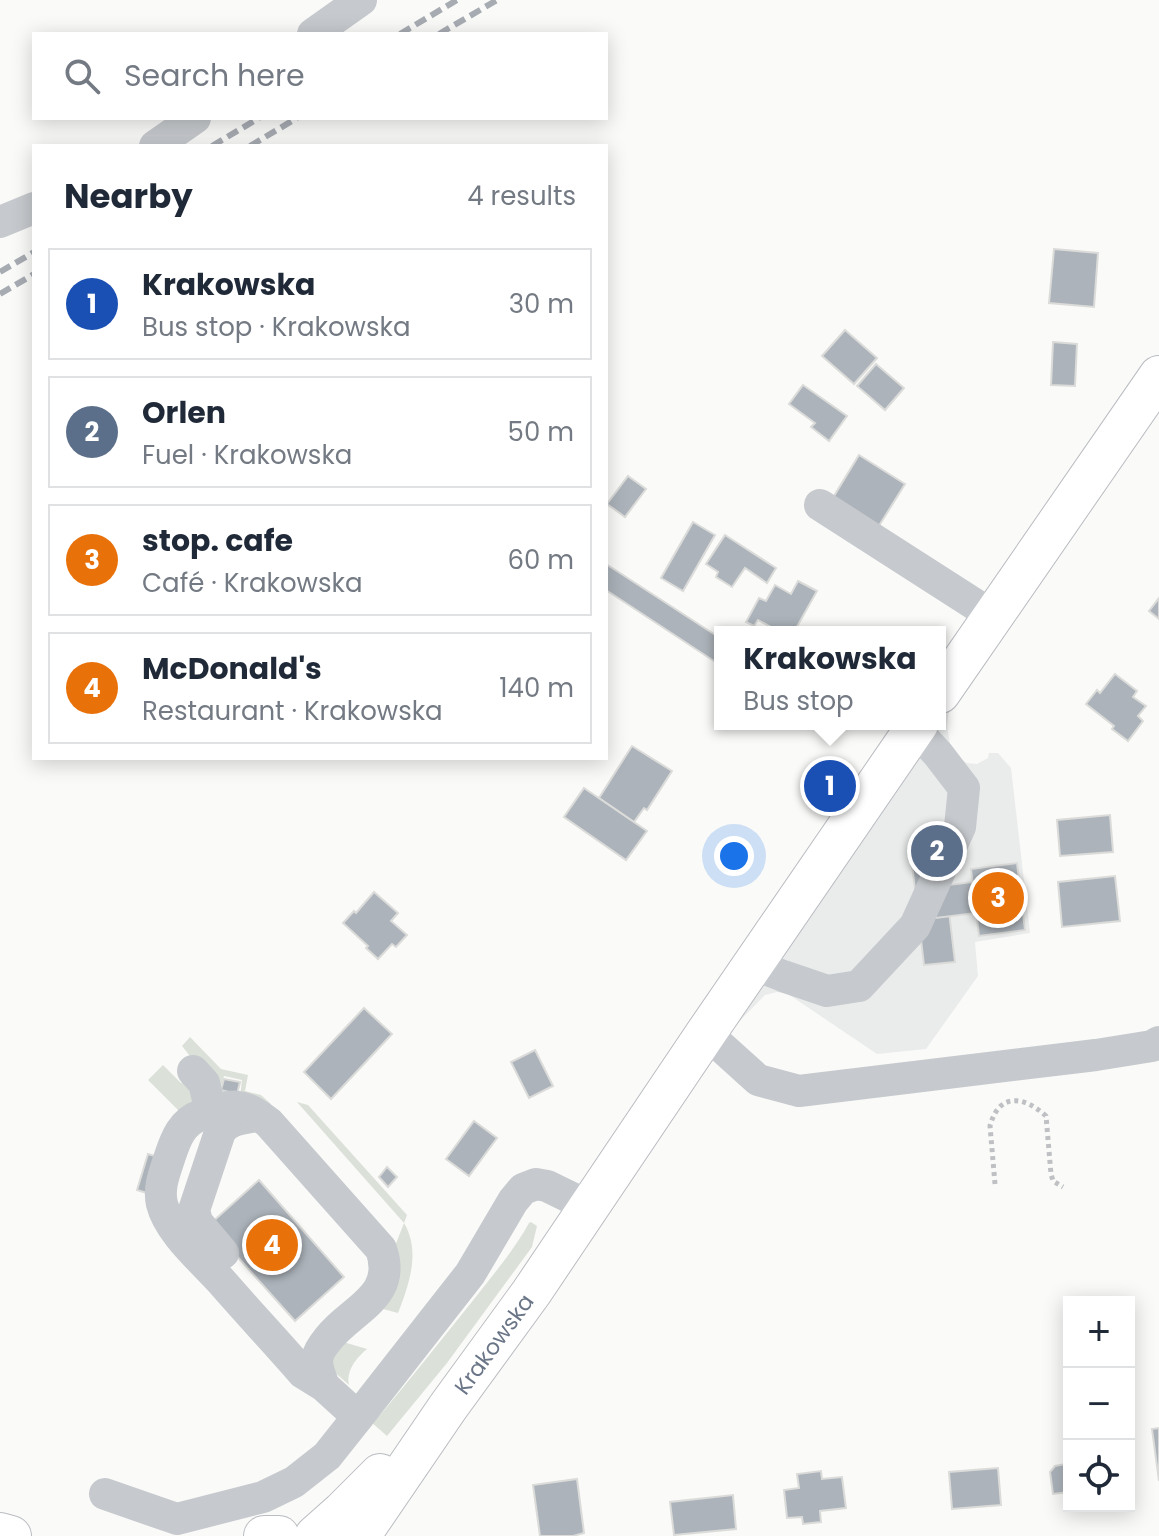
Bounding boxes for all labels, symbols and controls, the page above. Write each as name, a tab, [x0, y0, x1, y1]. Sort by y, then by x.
search box	[32, 32, 608, 120]
icon: search	[60, 54, 104, 98]
text: Search here	[124, 54, 305, 97]
text: Nearby	[64, 172, 193, 220]
text: 4 results	[467, 178, 576, 214]
text: Krakowska	[142, 263, 315, 306]
text: 1	[87, 286, 97, 322]
text: 30 m	[509, 286, 574, 322]
text: Bus stop · Krakowska	[142, 309, 410, 345]
text: Orlen	[142, 391, 226, 434]
text: 2	[85, 414, 99, 450]
text: 50 m	[508, 414, 574, 450]
text: Fuel · Krakowska	[142, 437, 352, 473]
text: stop. cafe	[142, 519, 293, 562]
text: 3	[84, 542, 100, 578]
text: 60 m	[507, 542, 574, 578]
text: Café · Krakowska	[142, 565, 362, 601]
popup	[714, 626, 946, 730]
text: Krakowska	[743, 637, 917, 680]
text: McDonald's	[142, 647, 322, 690]
text: 4	[83, 670, 101, 706]
text: 140 m	[499, 670, 574, 706]
text: Bus stop	[743, 683, 854, 719]
text: Restaurant · Krakowska	[142, 693, 443, 729]
pin: 1	[804, 756, 856, 816]
pin: 2	[911, 821, 963, 881]
your location	[714, 836, 754, 876]
pin: 3	[972, 868, 1024, 928]
pin: 4	[246, 1215, 298, 1275]
street label: Krakowska	[447, 1287, 541, 1401]
map controls	[1063, 1296, 1135, 1512]
button: +	[1063, 1296, 1135, 1368]
button: −	[1063, 1368, 1135, 1440]
button: locate	[1063, 1440, 1135, 1512]

